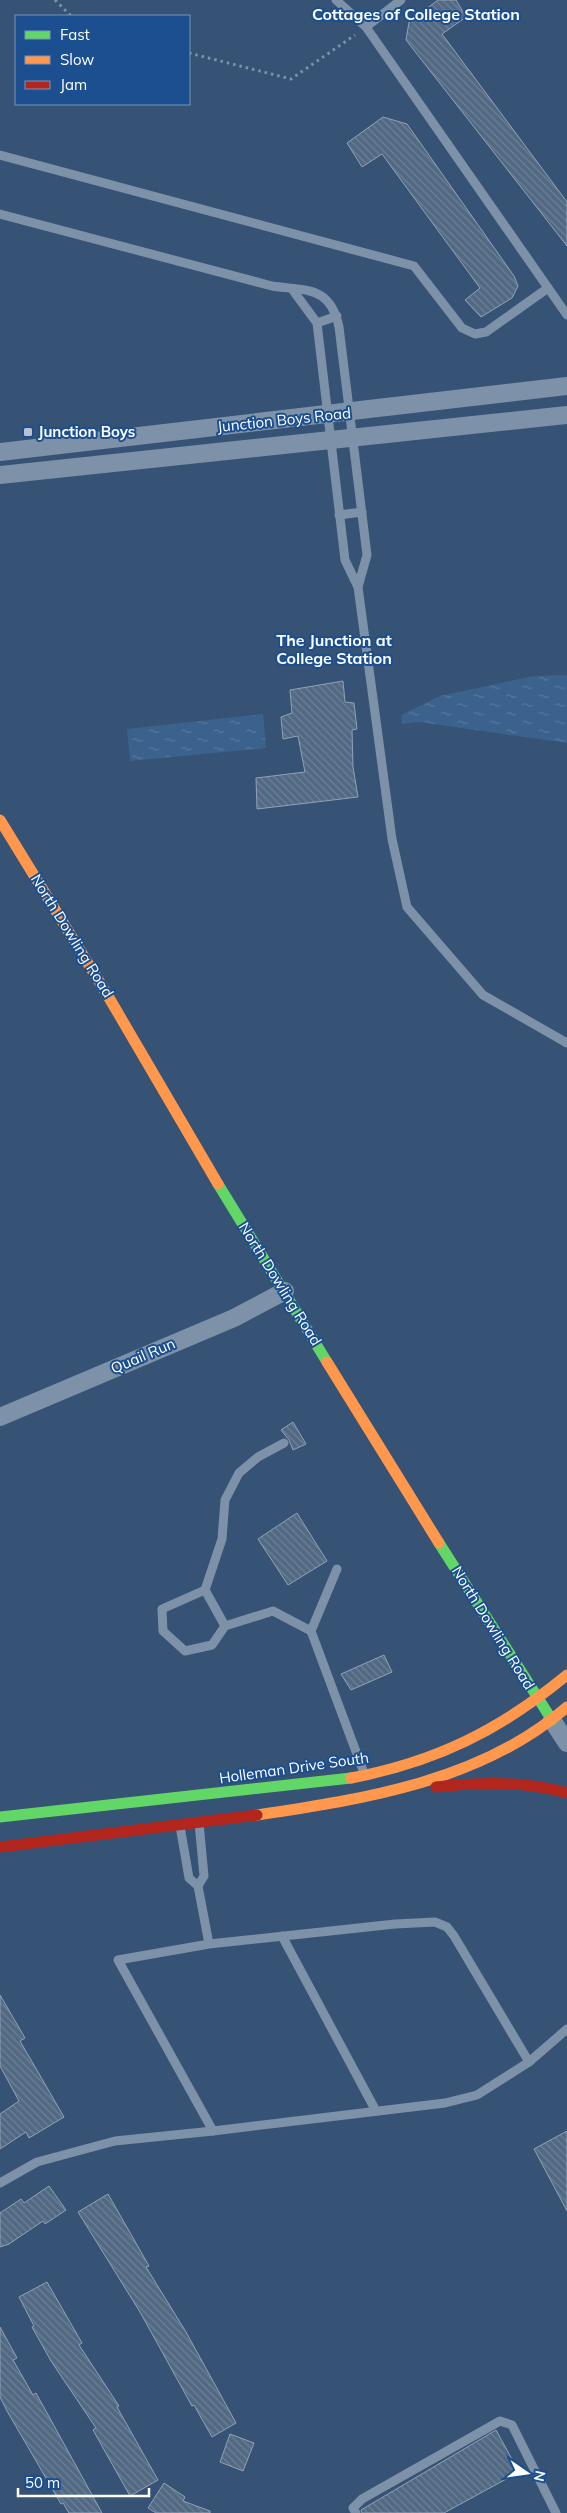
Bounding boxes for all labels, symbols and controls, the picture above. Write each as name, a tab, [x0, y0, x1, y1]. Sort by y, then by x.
district label: Cottages of College Station	[312, 4, 520, 24]
legend	[15, 15, 190, 105]
text: Fast	[60, 25, 90, 44]
text: Slow	[60, 50, 94, 69]
text: Jam	[60, 75, 87, 94]
street label: Junction Boys Road	[216, 403, 352, 436]
place label: Junction Boys	[38, 422, 135, 441]
marker: Junction Boys	[22, 426, 34, 438]
district label: The Junction at College Station	[276, 630, 392, 668]
street label: North Dowling Road	[27, 871, 118, 1001]
street label: North Dowling Road	[235, 1219, 326, 1349]
street label: Quail Run	[108, 1333, 178, 1378]
street label: North Dowling Road	[448, 1563, 539, 1693]
street label: Holleman Drive South	[218, 1748, 370, 1787]
north arrow	[502, 2448, 552, 2498]
scale bar	[18, 2466, 149, 2498]
text: N	[530, 2469, 550, 2483]
text: 50 m	[25, 2473, 60, 2492]

